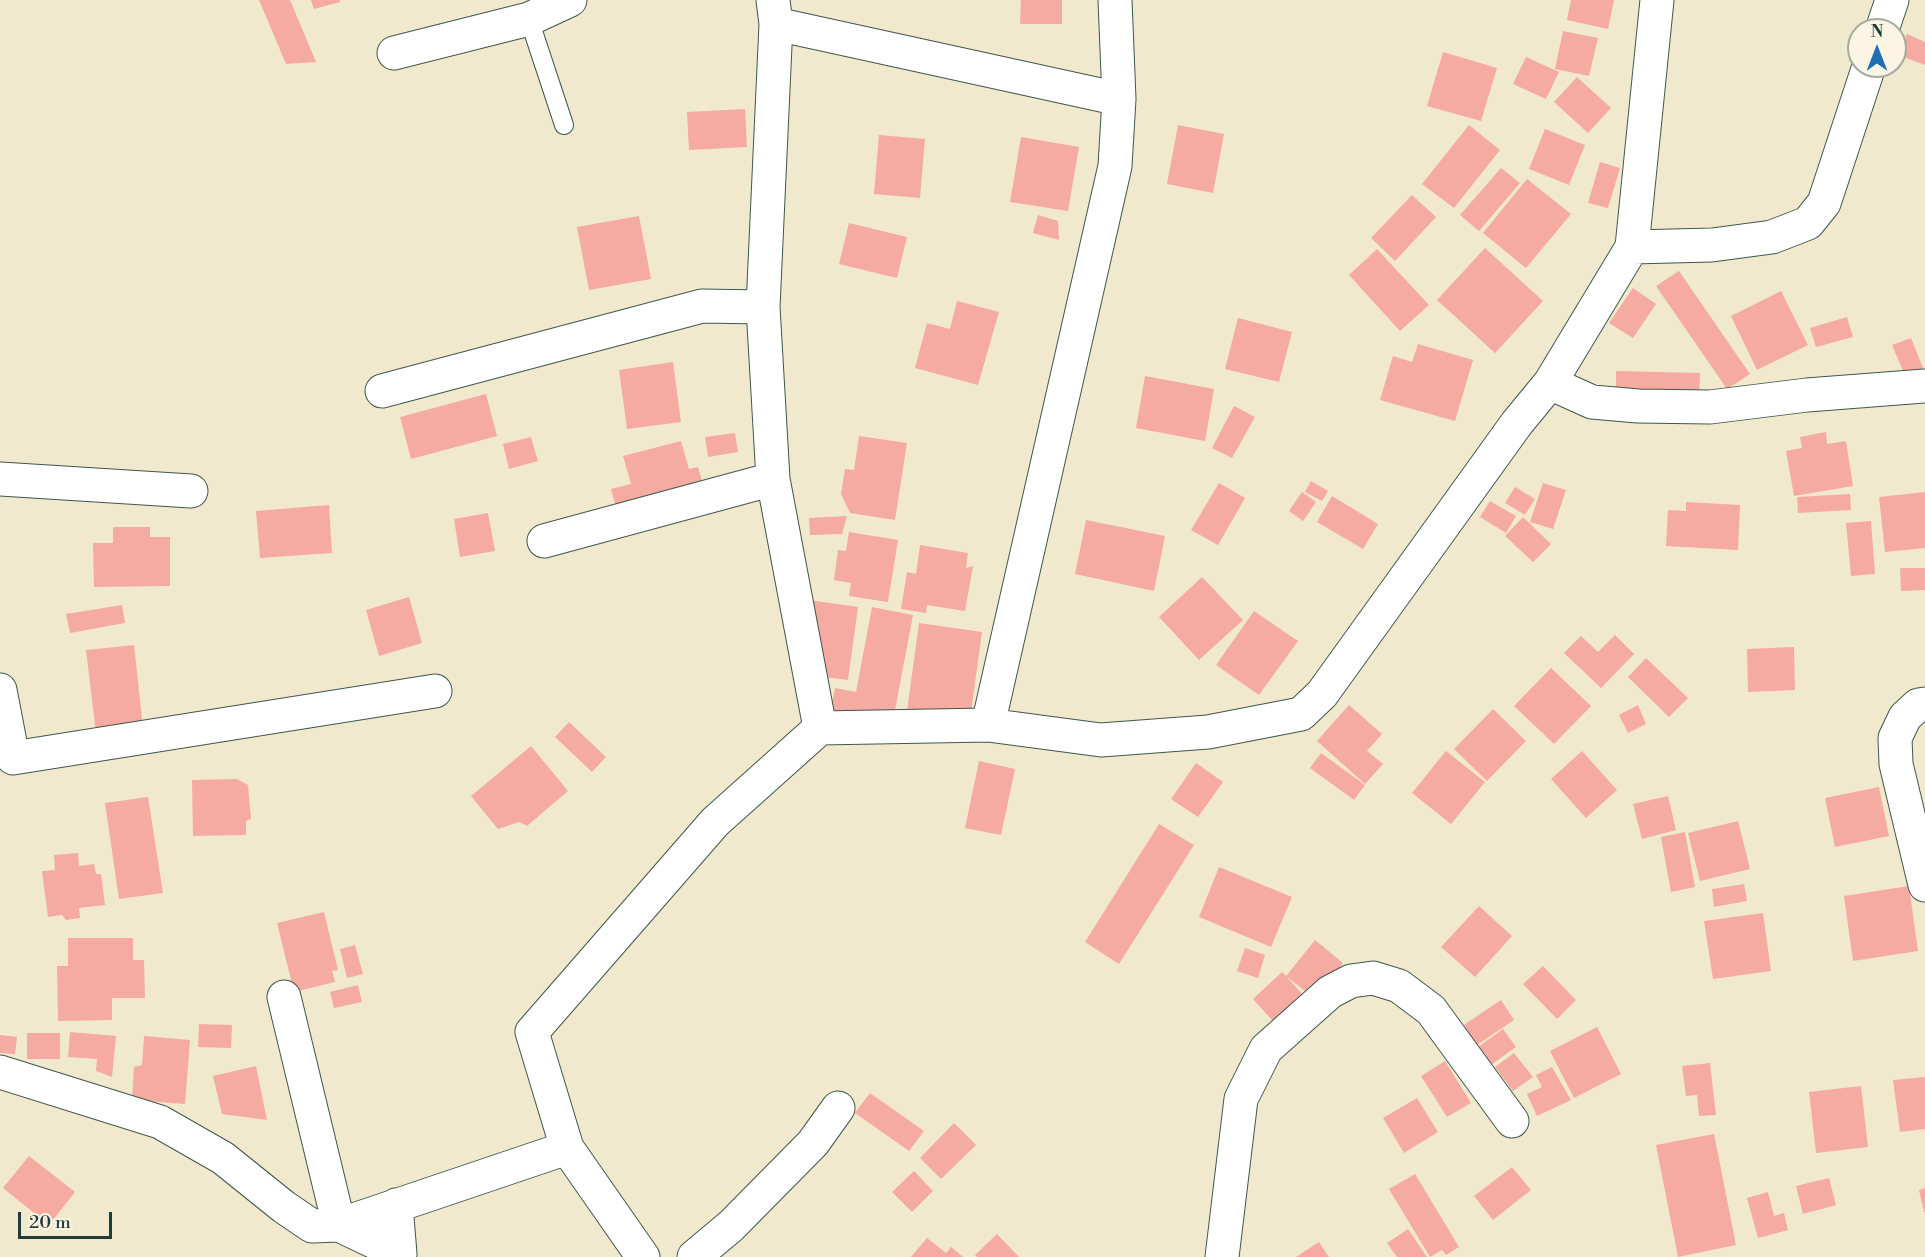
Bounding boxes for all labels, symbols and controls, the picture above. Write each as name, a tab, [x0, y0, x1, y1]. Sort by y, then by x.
north arrow	[1847, 18, 1907, 78]
text: N	[1871, 22, 1883, 42]
scale bar	[21, 1200, 116, 1238]
text: 20 m	[29, 1211, 71, 1234]

